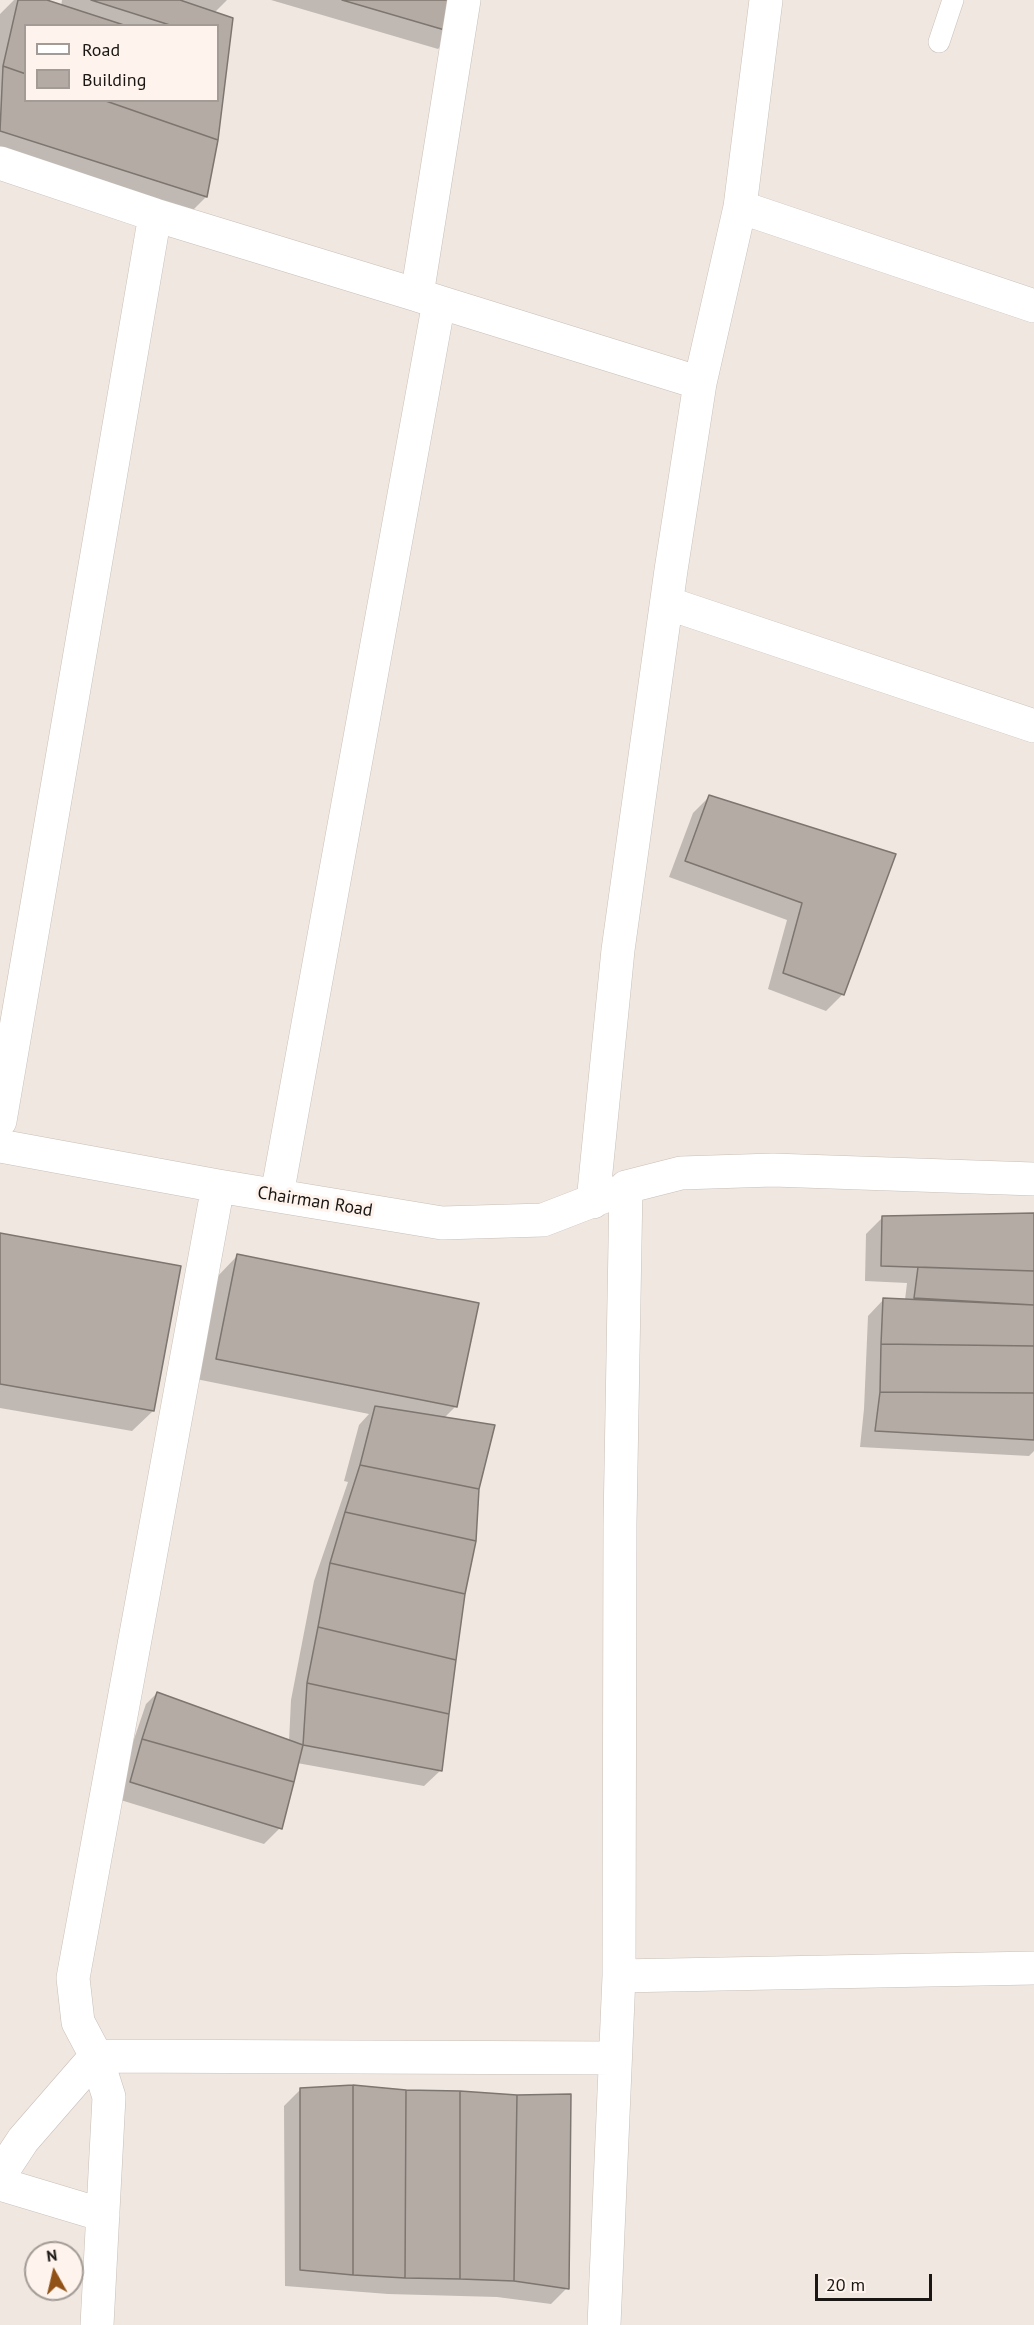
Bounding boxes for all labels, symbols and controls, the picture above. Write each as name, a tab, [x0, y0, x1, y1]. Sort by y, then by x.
legend	[24, 24, 219, 102]
text: Road	[82, 38, 120, 61]
text: Building	[82, 68, 146, 91]
street label: Chairman Road	[256, 1182, 374, 1222]
north arrow	[24, 2241, 84, 2301]
text: N	[45, 2245, 58, 2266]
scale bar	[818, 2262, 935, 2300]
text: 20 m	[826, 2273, 865, 2296]

